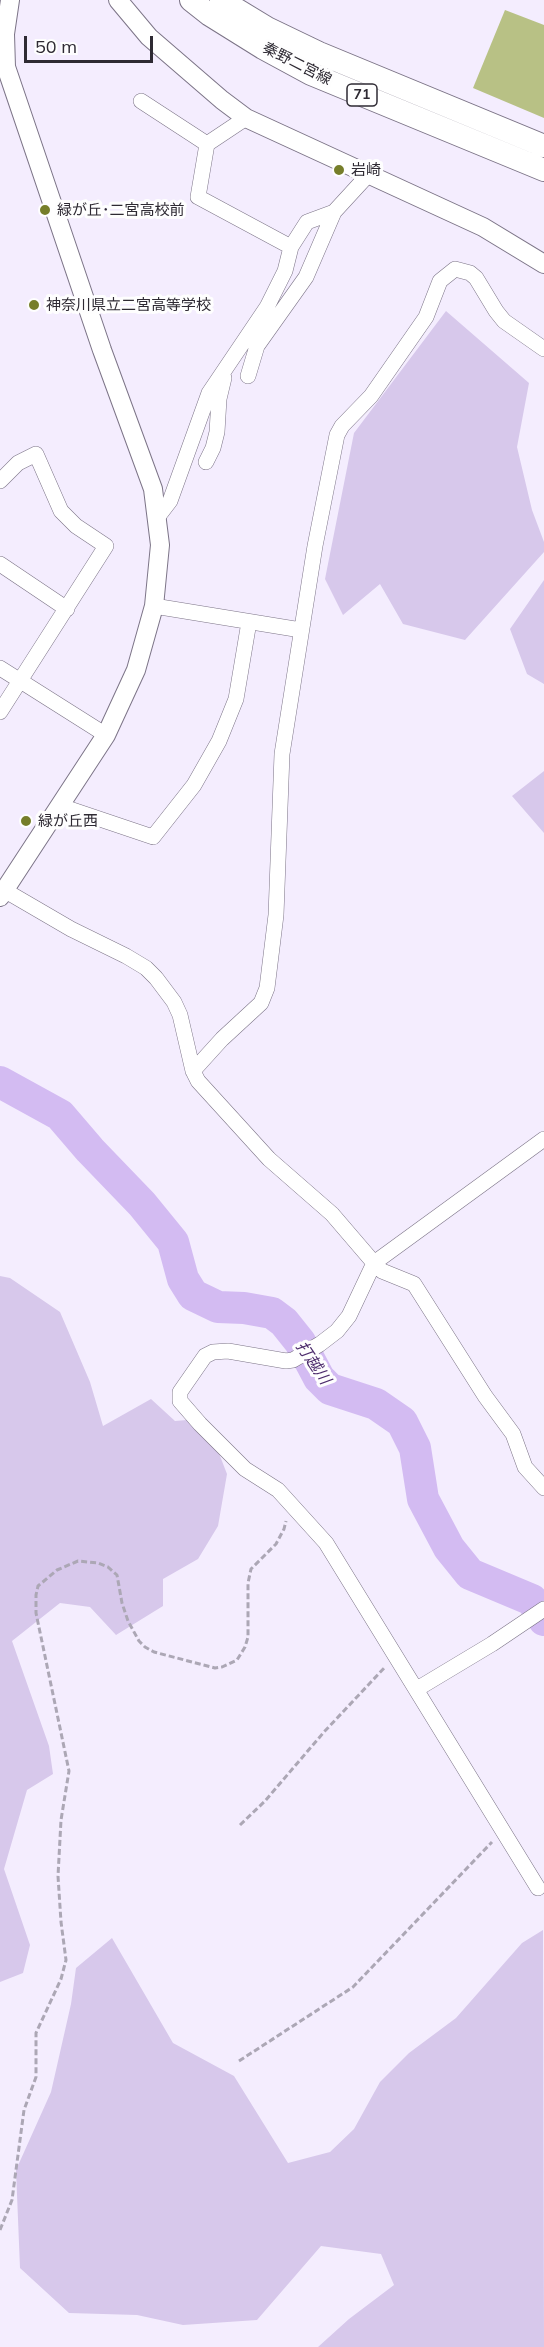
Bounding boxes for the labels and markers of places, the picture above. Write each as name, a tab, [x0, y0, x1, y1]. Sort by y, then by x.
place label: 岩崎	[351, 161, 381, 179]
marker: 岩崎	[332, 163, 346, 177]
place label: 緑が丘･二宮高校前	[57, 201, 184, 219]
marker: 緑が丘･二宮高校前	[38, 203, 52, 217]
place label: 神奈川県立二宮高等学校	[46, 296, 211, 314]
marker: 神奈川県立二宮高等学校	[27, 298, 41, 312]
place label: 緑が丘西	[38, 812, 98, 830]
marker: 緑が丘西	[19, 814, 33, 828]

